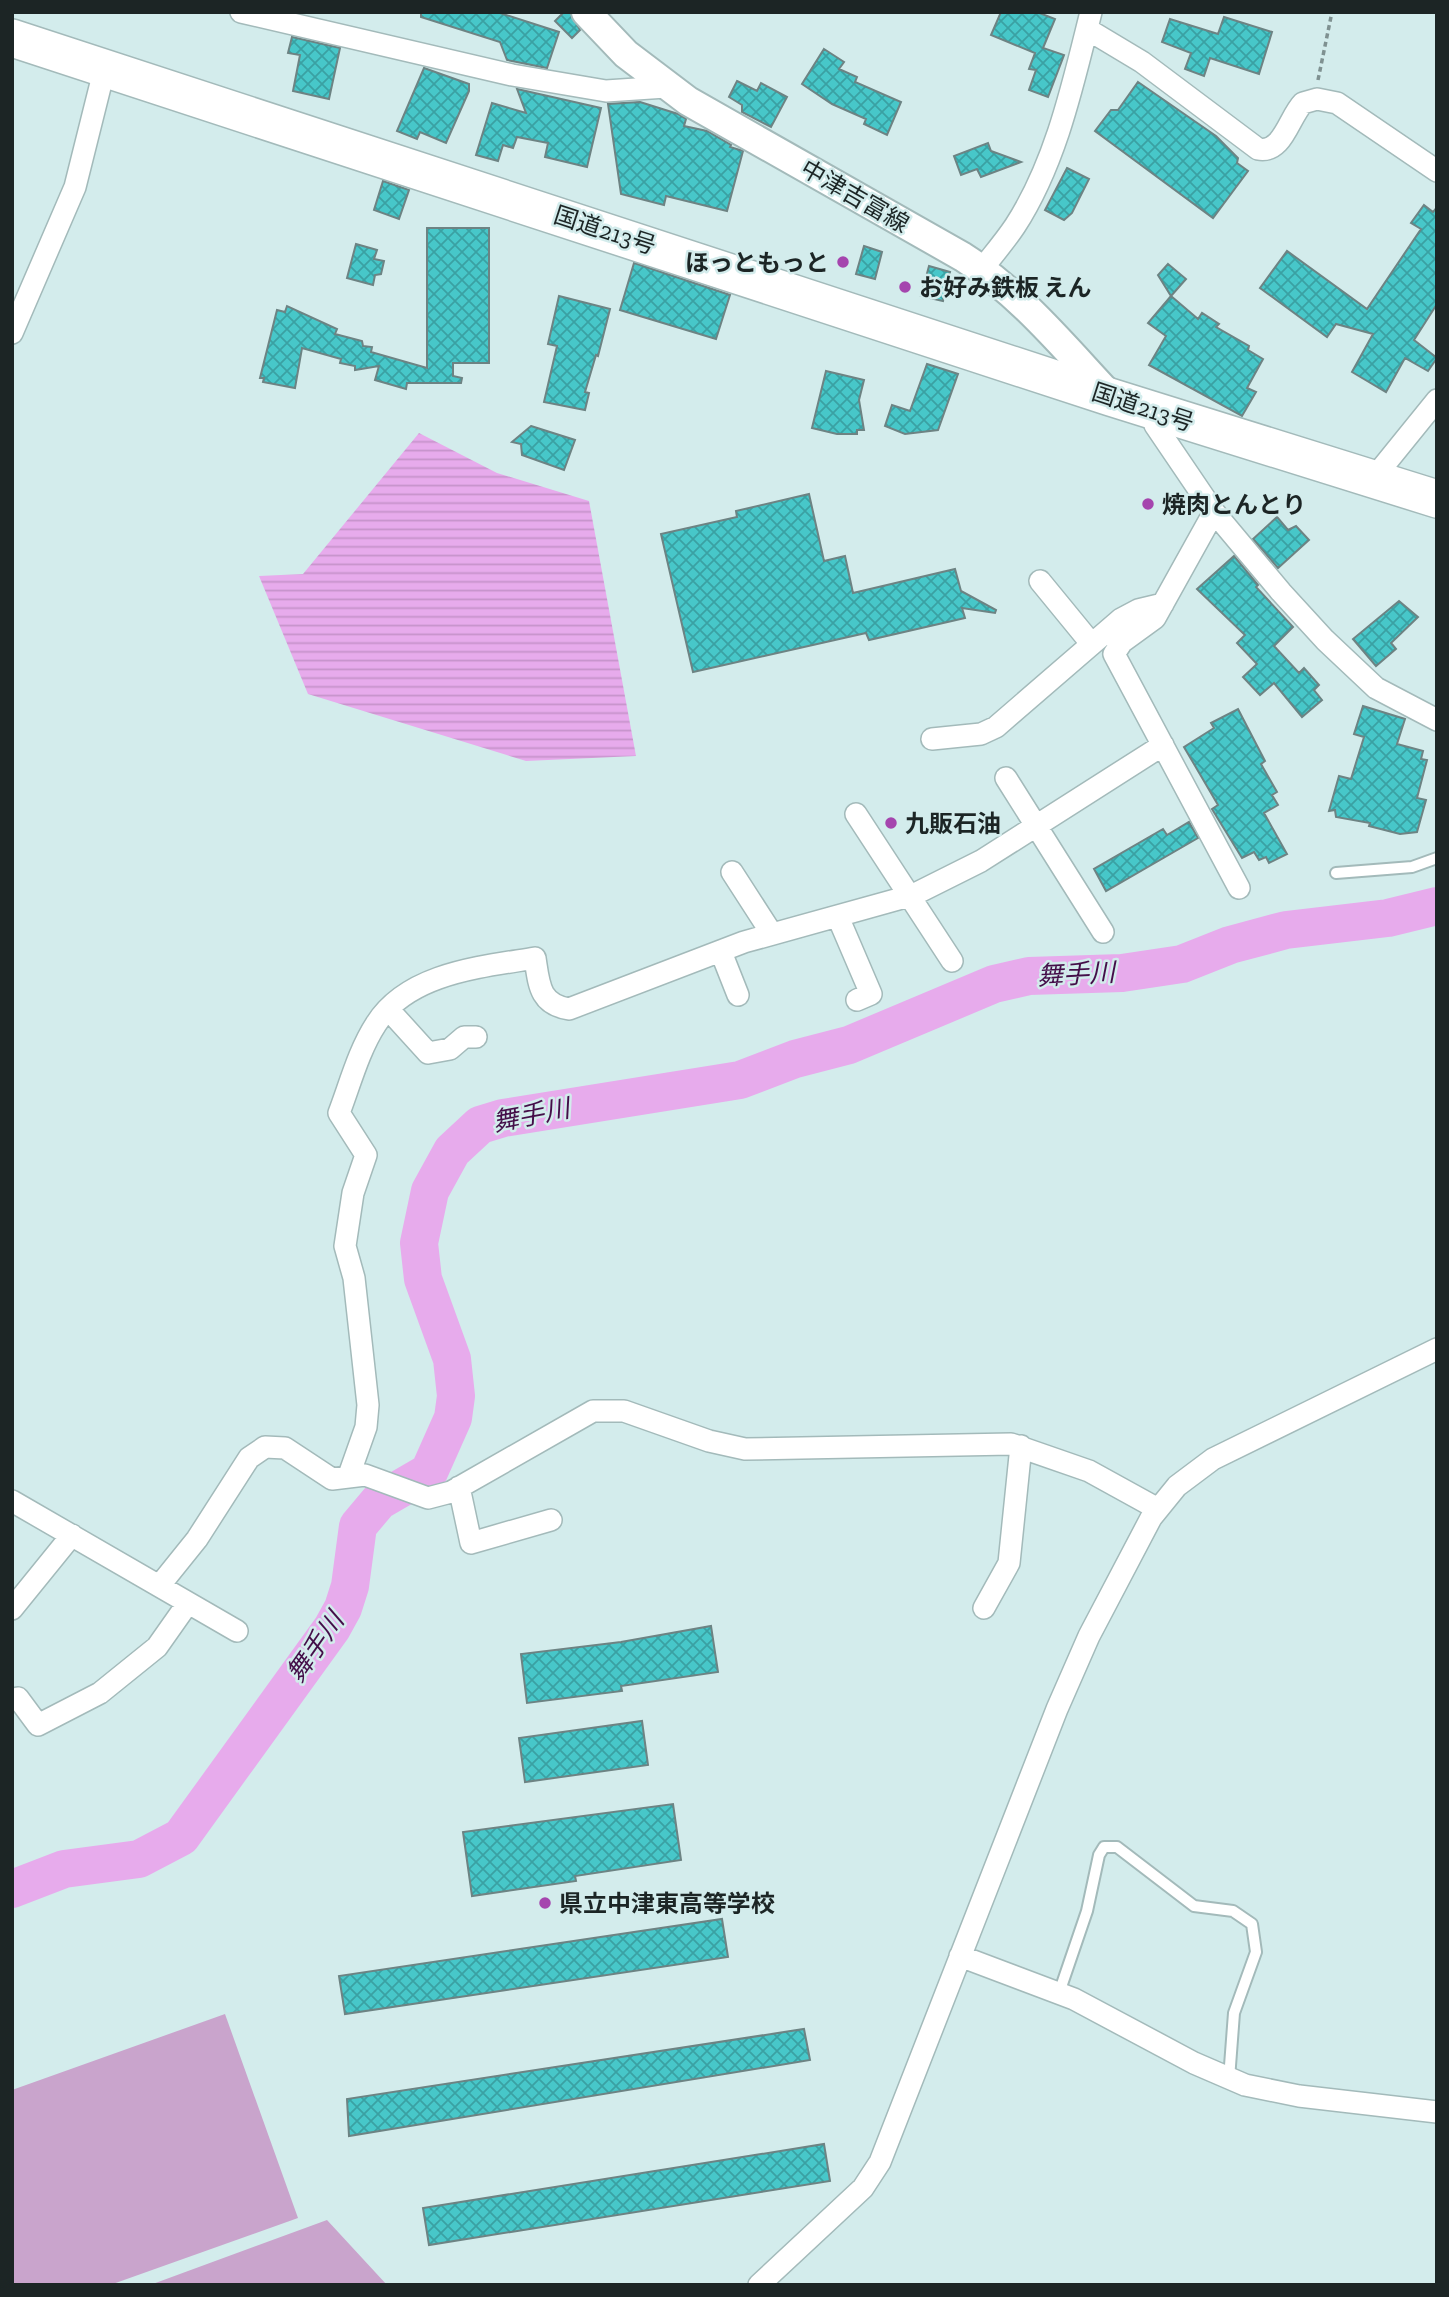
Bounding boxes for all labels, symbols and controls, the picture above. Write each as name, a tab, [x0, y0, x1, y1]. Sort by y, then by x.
street label: 中津吉富線	[796, 153, 914, 239]
street label: 国道213号	[550, 200, 660, 260]
place label: ほっともっと	[685, 248, 829, 277]
marker: ほっともっと	[835, 254, 851, 270]
place label: お好み鉄板 えん	[919, 273, 1092, 302]
marker: お好み鉄板 えん	[897, 279, 913, 295]
street label: 国道213号	[1088, 377, 1198, 437]
place label: 焼肉とんとり	[1162, 490, 1306, 519]
marker: 焼肉とんとり	[1140, 496, 1156, 512]
place label: 九販石油	[905, 809, 1001, 838]
marker: 九販石油	[883, 815, 899, 831]
water label: 舞手川	[1036, 956, 1119, 992]
water label: 舞手川	[490, 1091, 575, 1138]
water label: 舞手川	[280, 1603, 352, 1688]
place label: 県立中津東高等学校	[559, 1889, 775, 1918]
marker: 県立中津東高等学校	[537, 1895, 553, 1911]

